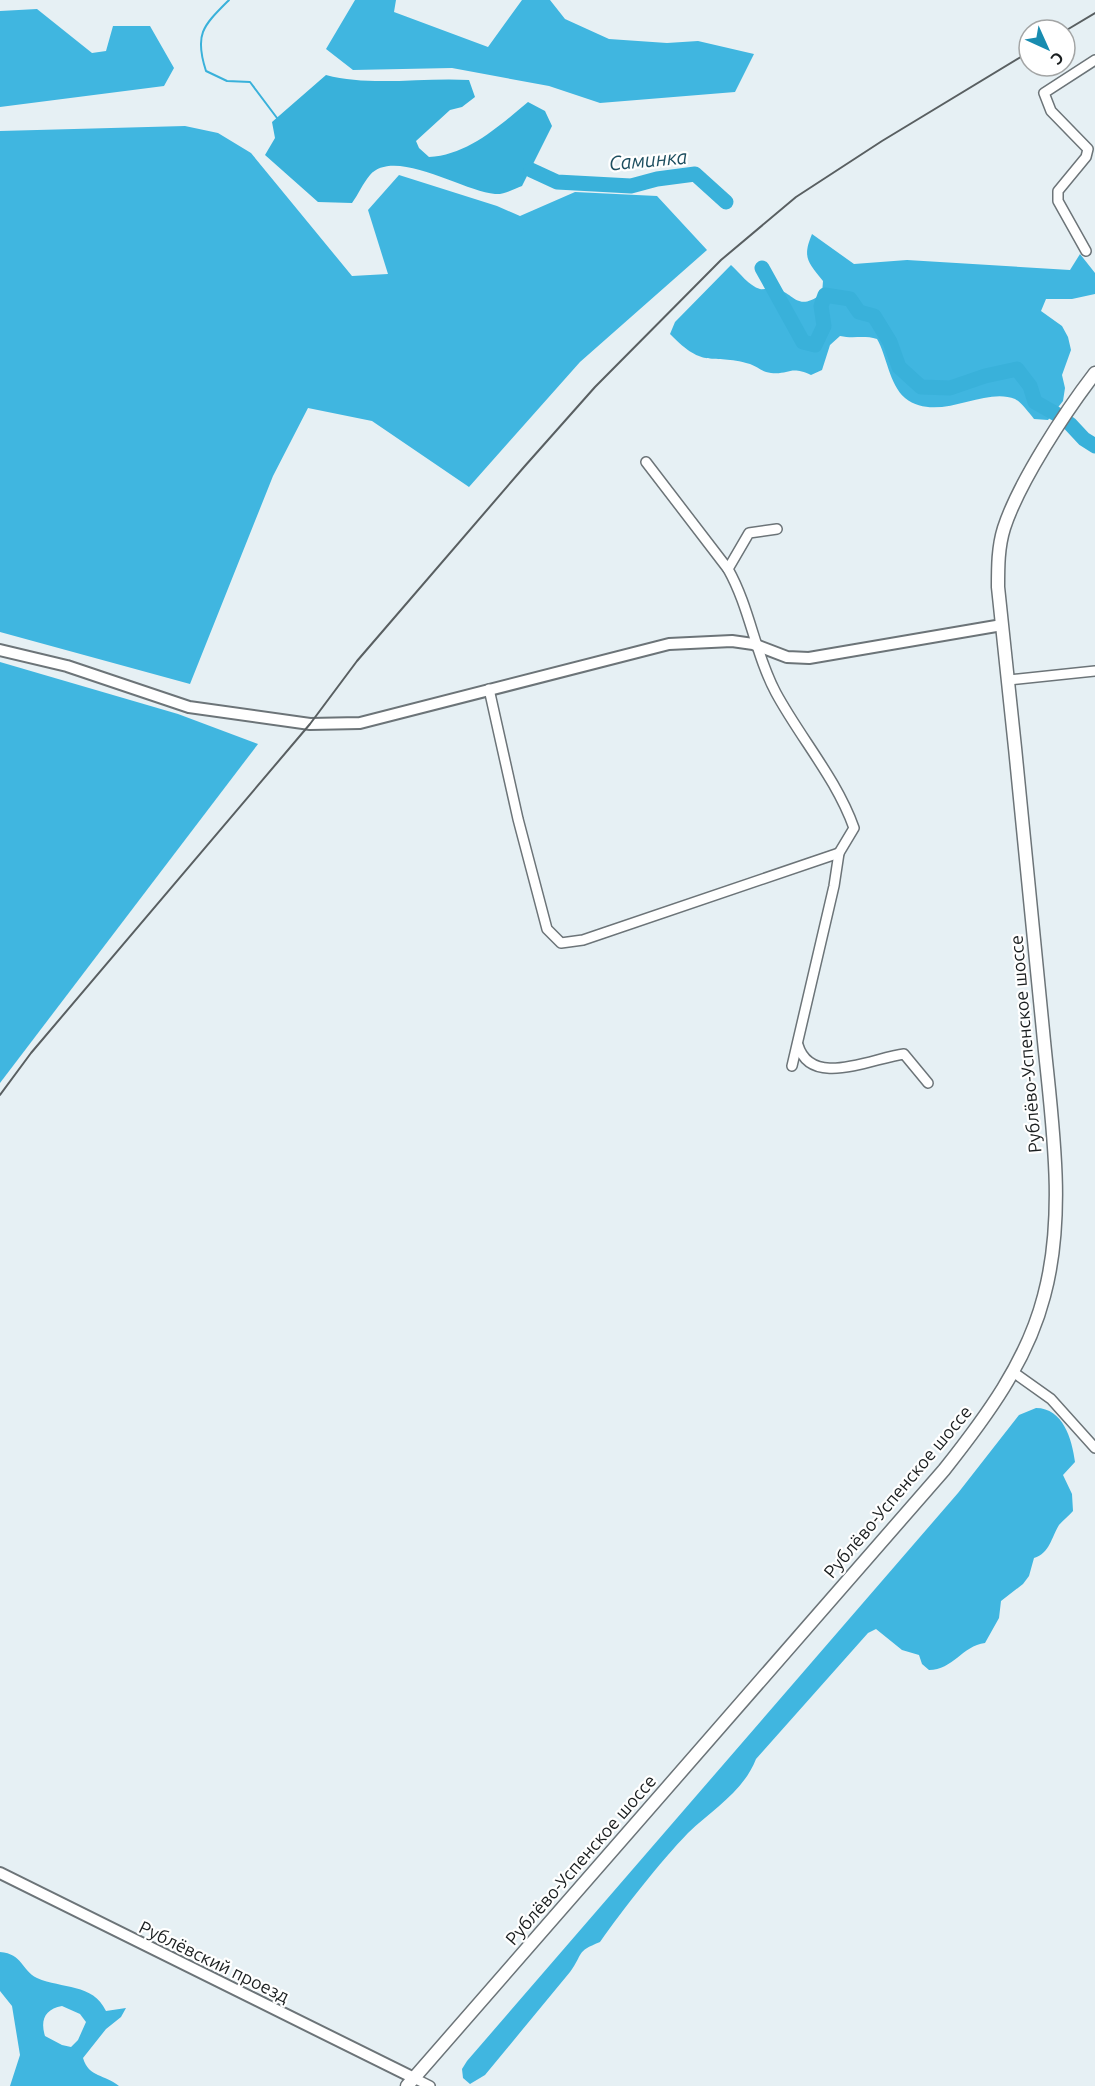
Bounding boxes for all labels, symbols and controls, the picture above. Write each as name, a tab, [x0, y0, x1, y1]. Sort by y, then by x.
north arrow	[1017, 18, 1077, 78]
text: С	[1048, 49, 1068, 69]
water label: Саминка	[608, 145, 688, 174]
street label: Рублёво-Успенское шоссе	[1006, 934, 1044, 1154]
street label: Рублёво-Успенское шоссе	[819, 1401, 975, 1581]
street label: Рублёво-Успенское шоссе	[501, 1770, 659, 1948]
street label: Рублёвский проезд	[136, 1916, 293, 2006]

